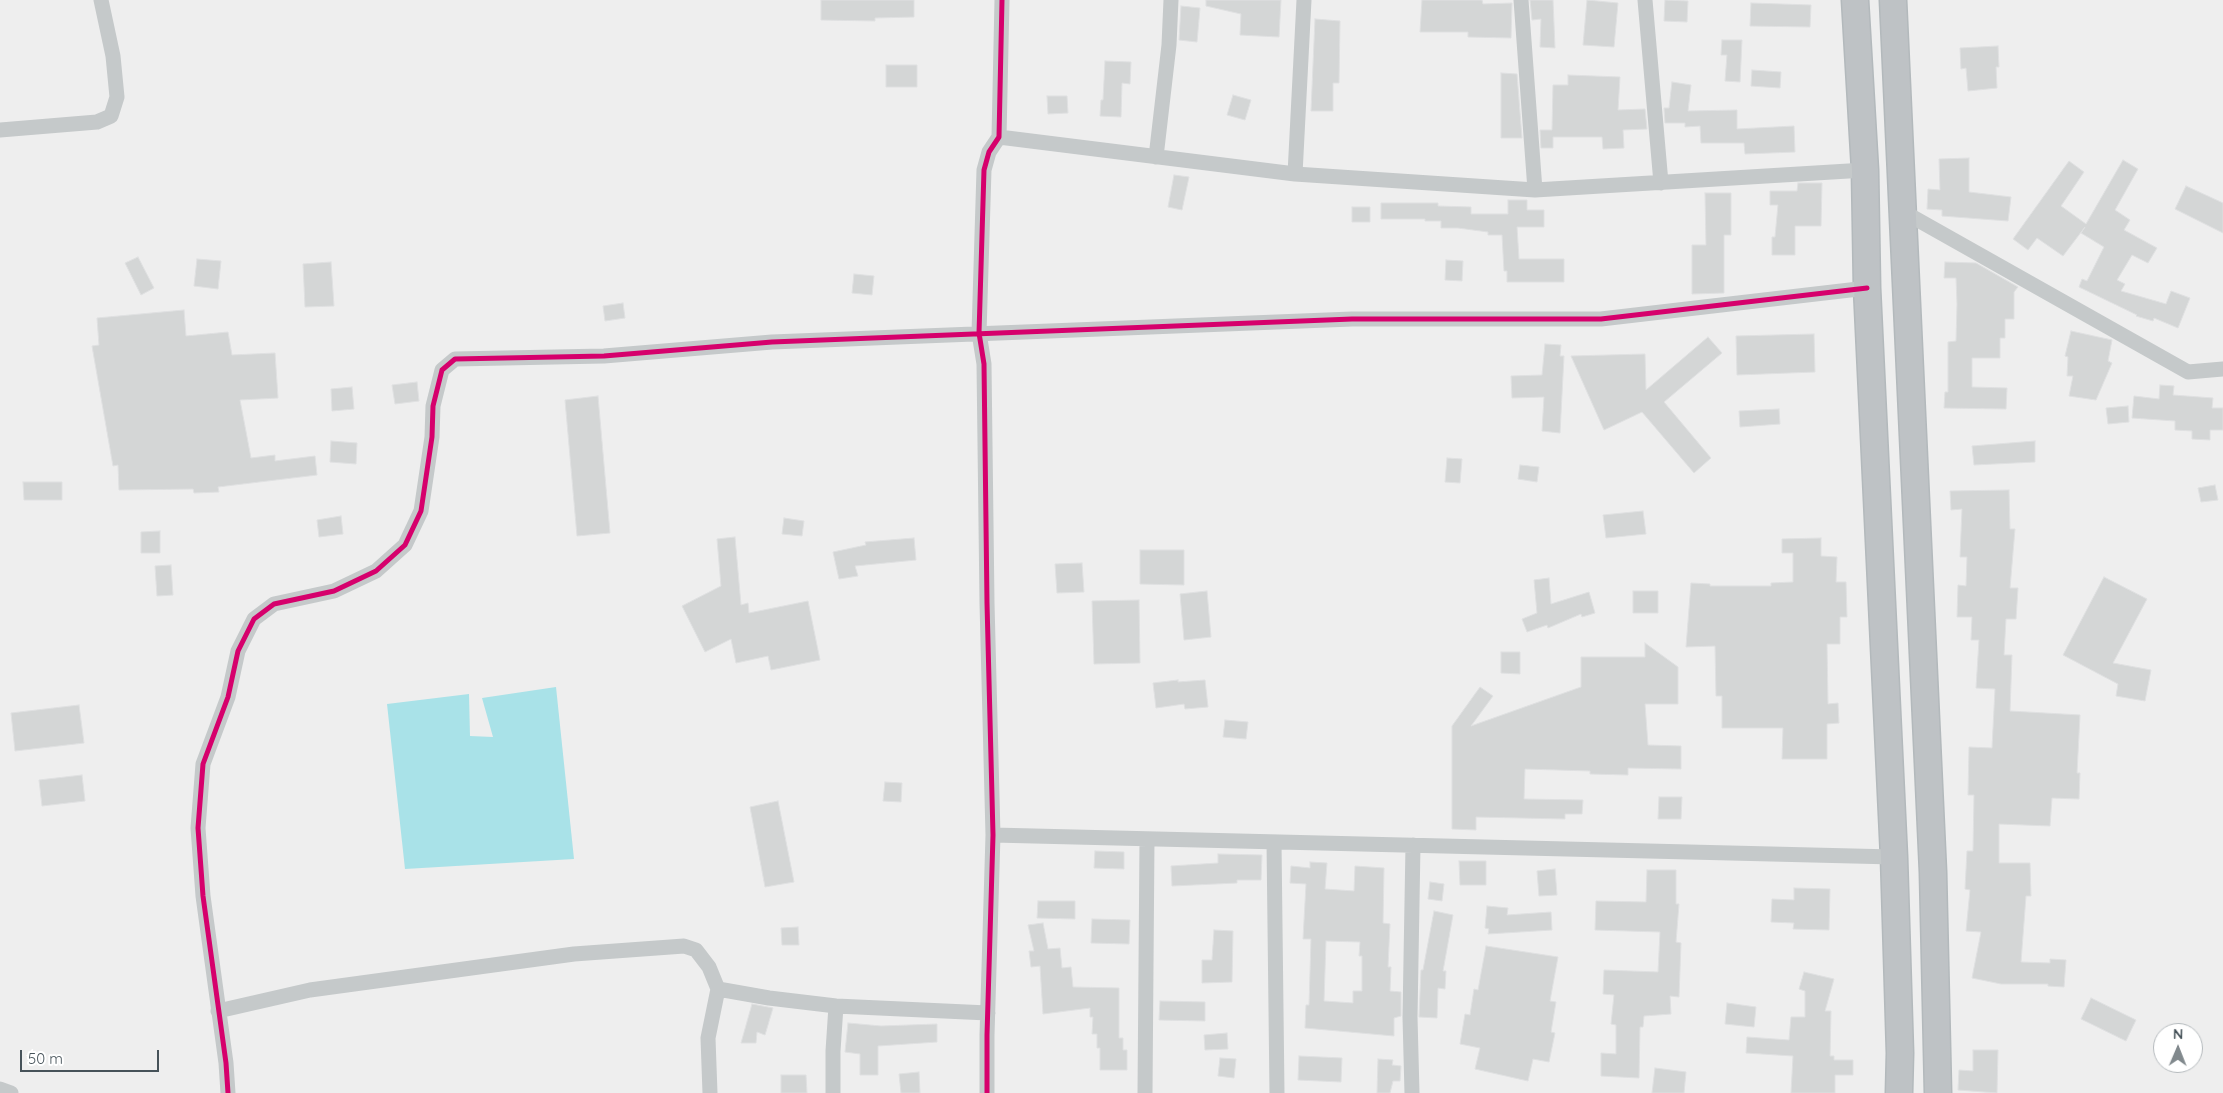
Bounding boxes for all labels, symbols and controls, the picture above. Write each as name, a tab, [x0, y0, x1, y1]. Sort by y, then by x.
north arrow	[2153, 1023, 2203, 1073]
text: N	[2173, 1025, 2184, 1043]
scale bar	[22, 1040, 161, 1072]
text: 50 m	[28, 1049, 63, 1068]

